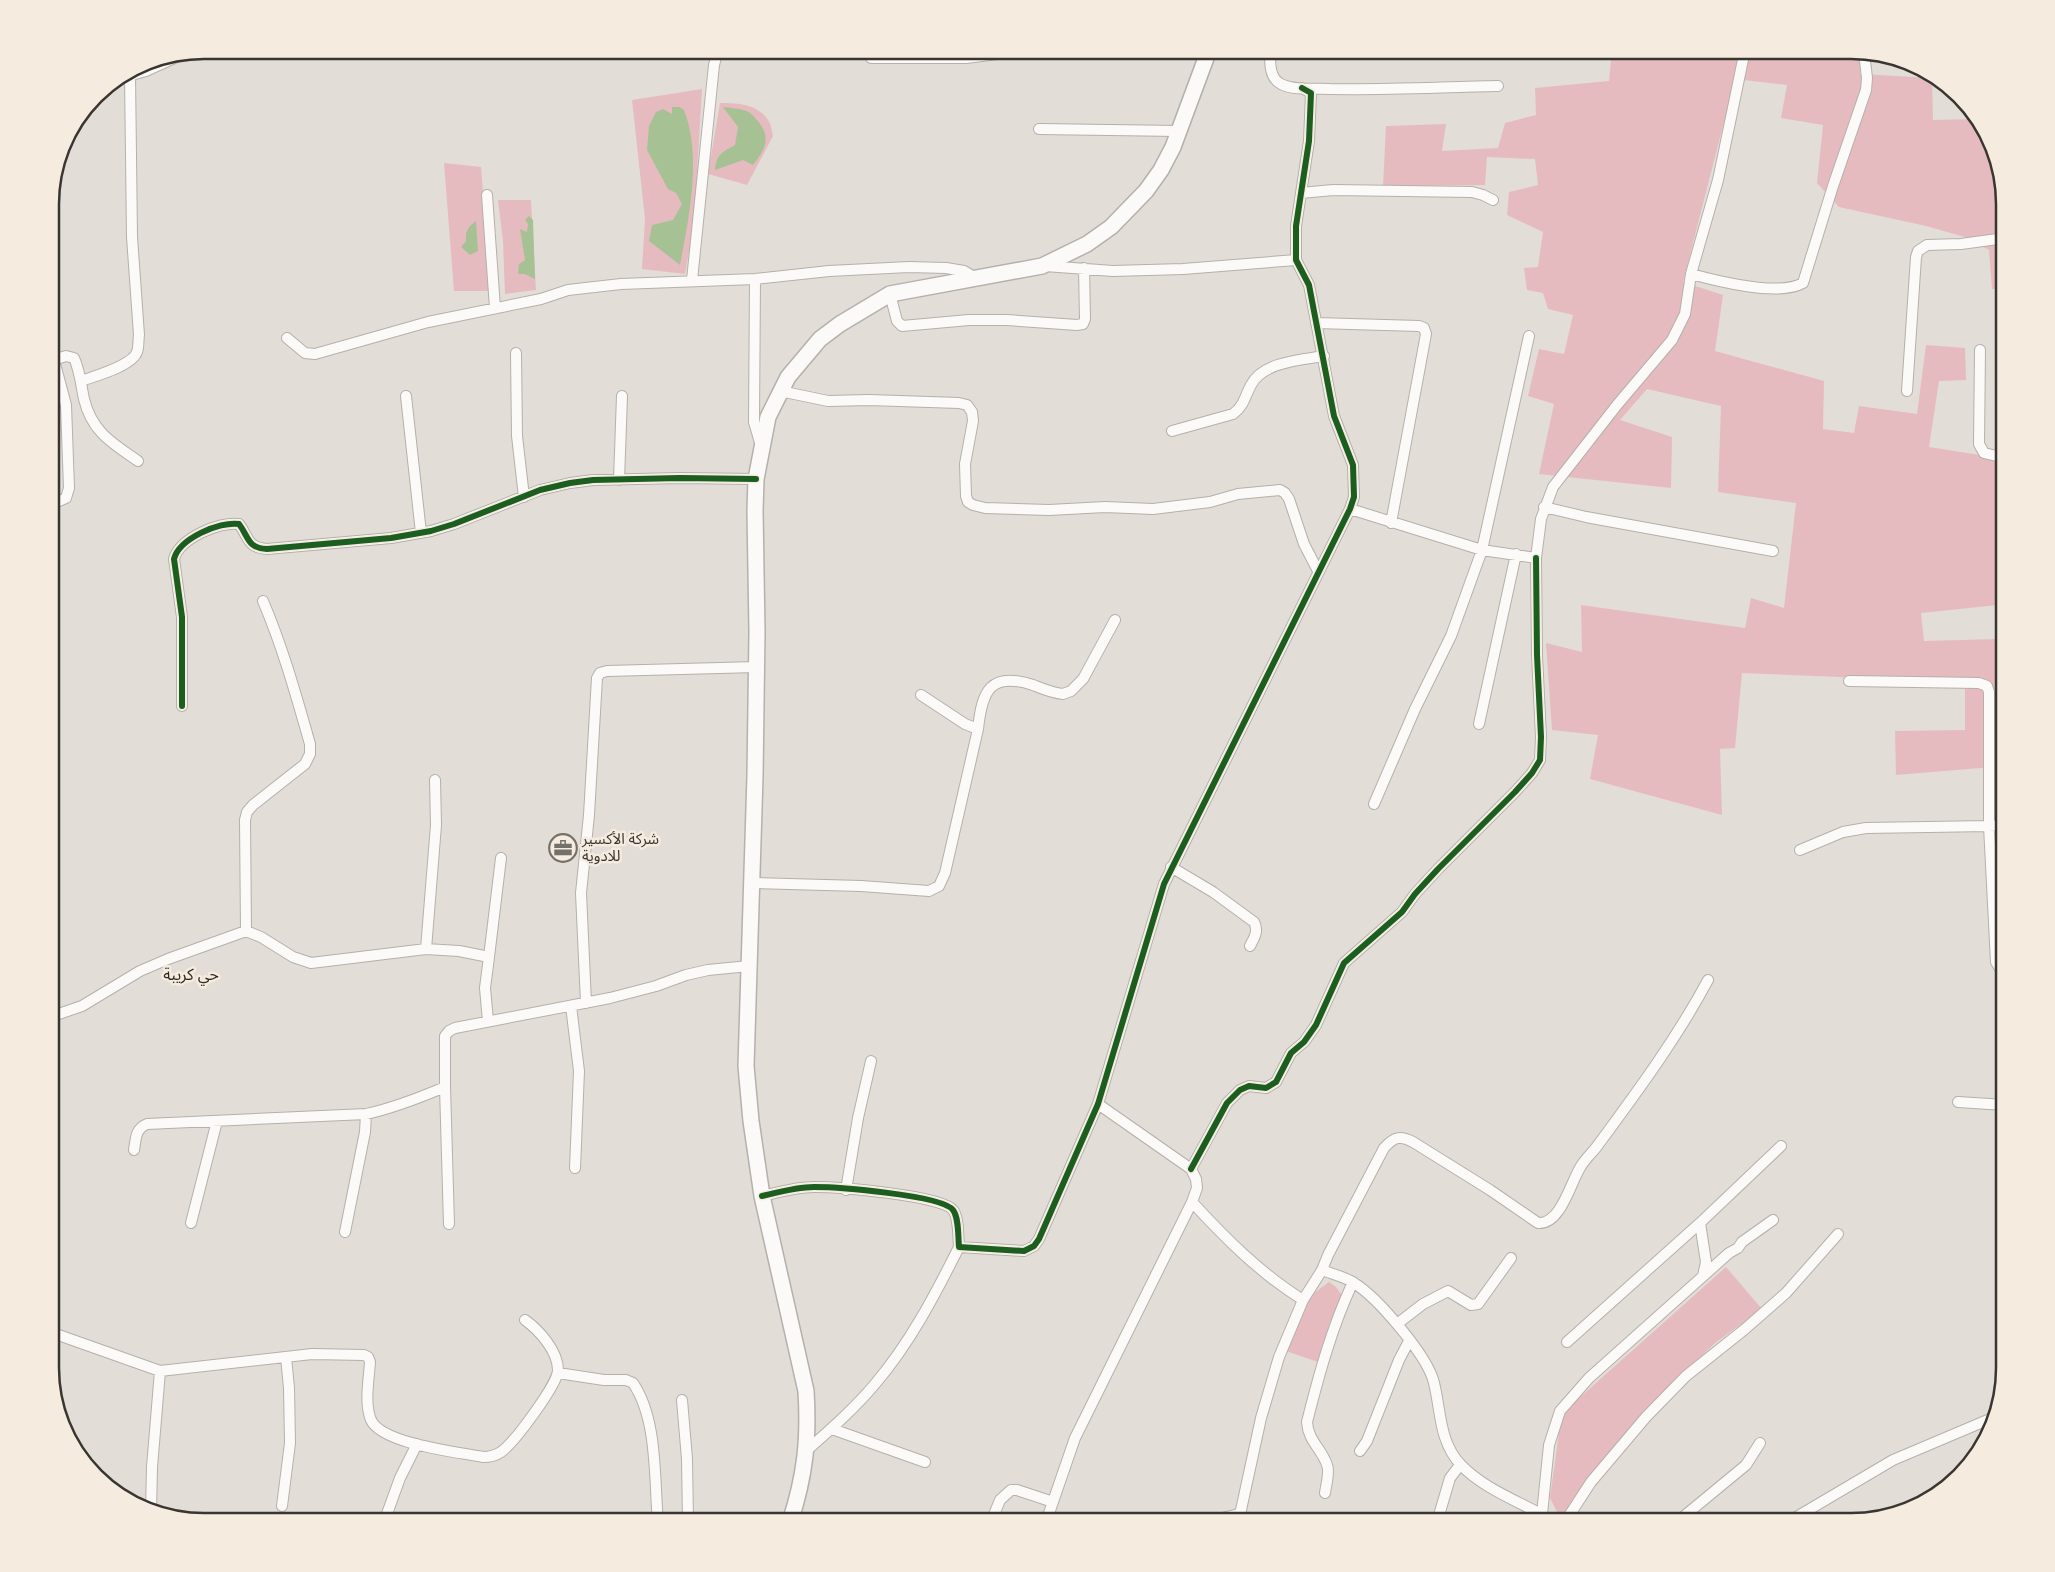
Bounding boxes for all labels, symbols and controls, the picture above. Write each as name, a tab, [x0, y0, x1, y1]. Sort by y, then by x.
place label: شركة الأكسير للادوية	[581, 831, 659, 865]
office icon: شركة الأكسير للادوية	[548, 833, 578, 863]
district label: حي كريبة	[163, 966, 219, 986]

